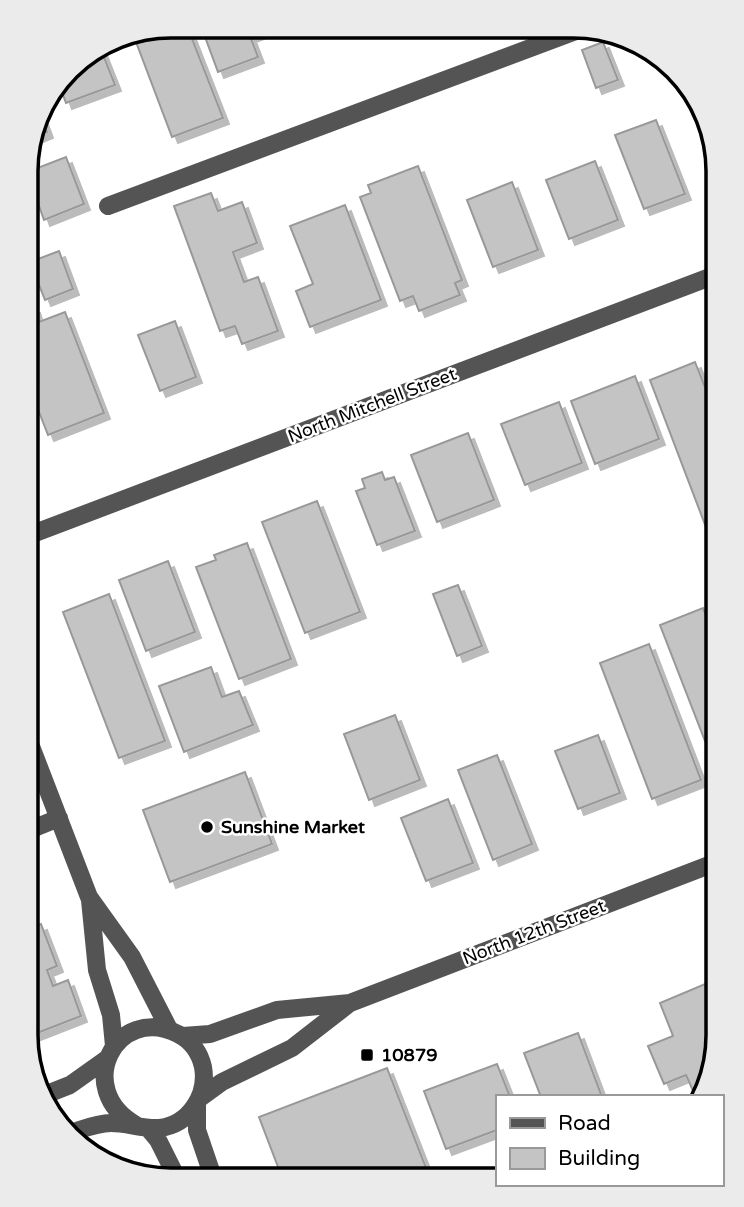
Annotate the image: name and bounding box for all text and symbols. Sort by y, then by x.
street label: North Mitchell Street [285,363,460,447]
place label: Sunshine Market [221,816,365,838]
marker: Sunshine Market [199,819,215,835]
street label: North 12th Street [460,895,609,969]
place label: 10879 [381,1044,438,1066]
marker: 10879 [359,1047,375,1063]
legend [496,1095,723,1186]
text: Road [558,1111,611,1136]
text: Building [558,1146,640,1171]

